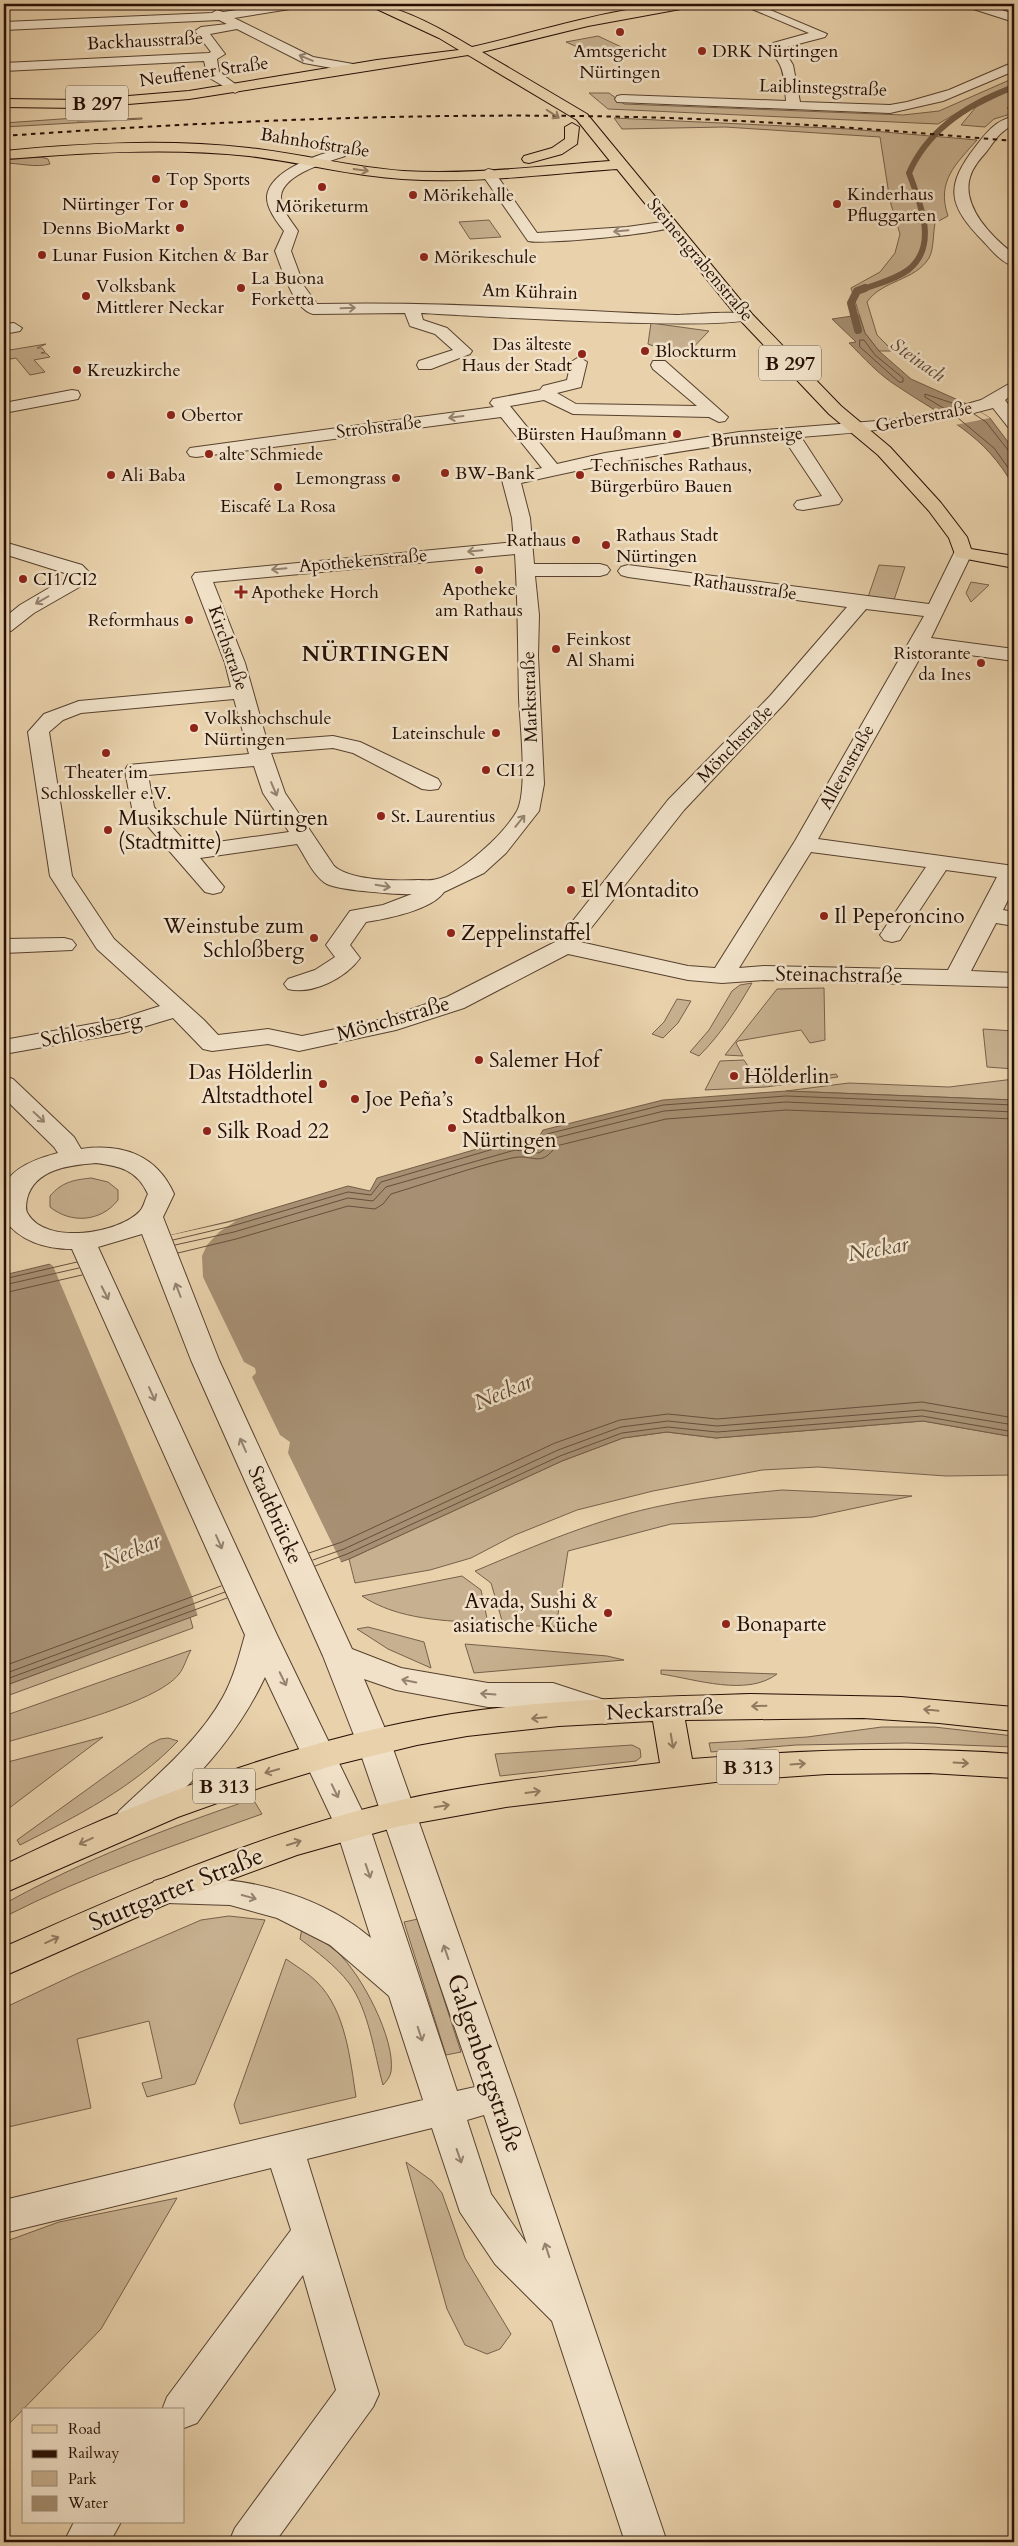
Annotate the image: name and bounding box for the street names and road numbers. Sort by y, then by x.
street label: Backhausstraße [86,25,204,57]
street label: Neuffener Straße [138,51,270,93]
street label: Laiblinstegstraße [759,73,887,103]
road number: B 297 [66,86,128,120]
street label: Bahnhofstraße [259,122,371,164]
street label: Steinengrabenstraße [641,193,759,327]
street label: Am Kührain [482,278,579,306]
road number: B 297 [759,346,821,380]
street label: Gerberstraße [873,395,975,439]
street label: Strohstraße [335,409,423,445]
street label: Brunnsteige [710,421,804,453]
street label: Apothekenstraße [298,543,428,579]
street label: Rathausstraße [692,567,798,607]
street label: Kirchstraße [202,602,254,694]
street label: Marktstraße [516,651,544,743]
street label: Mönchstraße [691,699,779,789]
street label: Alleenstraße [813,720,881,814]
street label: Steinachstraße [775,959,903,991]
street label: Mönchstraße [333,989,453,1049]
street label: Schlossberg [38,1005,144,1055]
street label: Stadtbrücke [240,1461,310,1569]
street label: Neckarstraße [606,1692,724,1728]
road number: B 313 [717,1750,779,1784]
road number: B 313 [193,1768,255,1804]
street label: Stuttgarter Straße [84,1838,268,1940]
street label: Galgenbergstraße [439,1969,531,2157]

